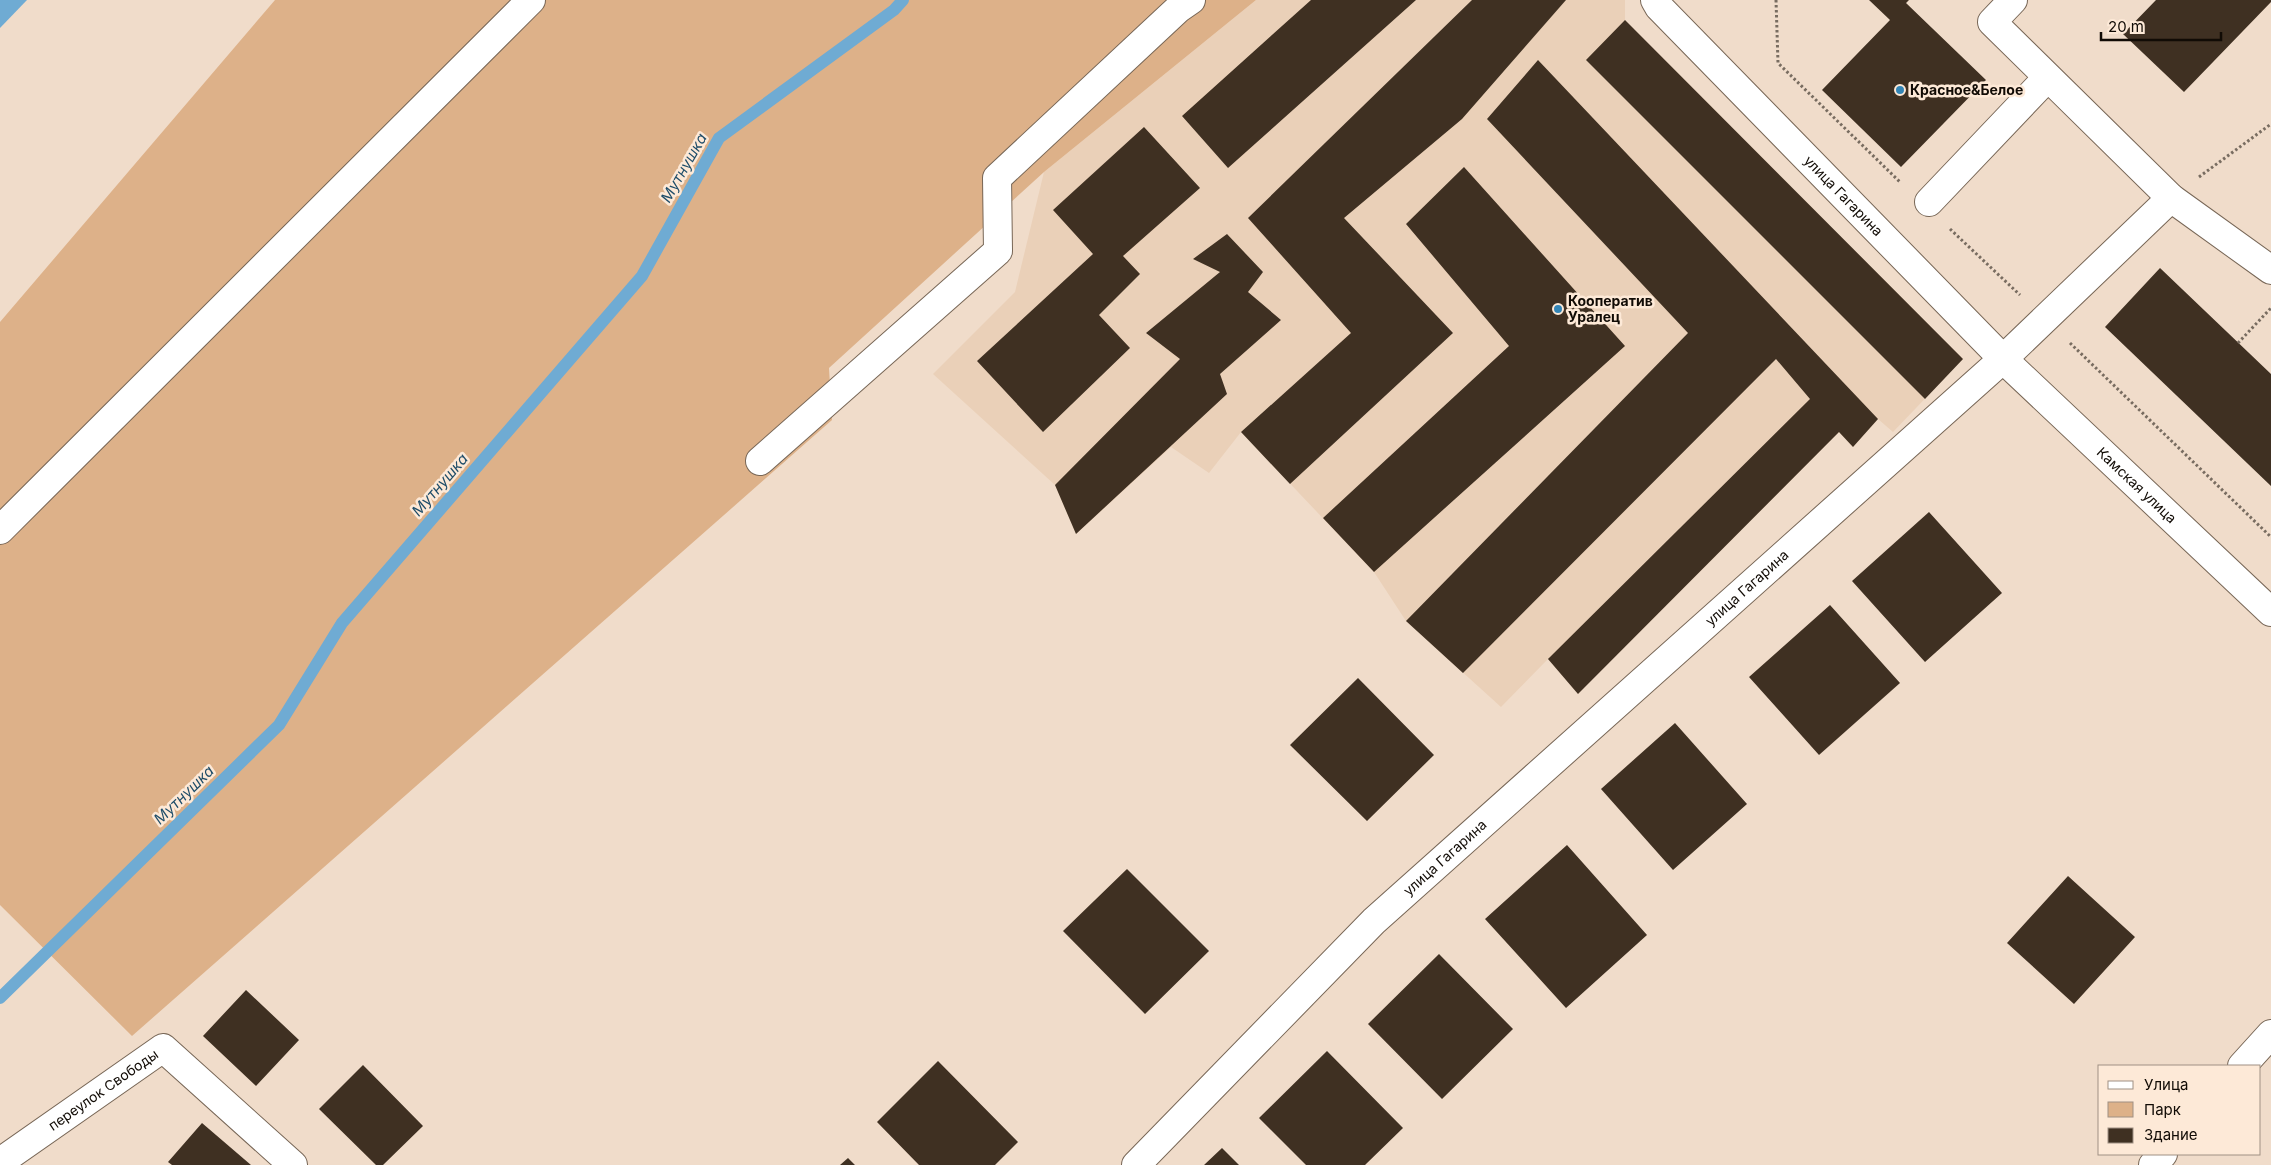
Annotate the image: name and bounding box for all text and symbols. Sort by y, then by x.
scale bar [2101,10,2221,42]
text: 20 m [2108,17,2144,36]
place label: Красное&Белое [1910,81,2023,98]
marker: Красное&Белое [1894,84,1906,96]
water label: Мутнушка [656,130,711,206]
street label: улица Гагарина [1801,152,1887,239]
place label: Кооператив Уралец [1568,292,1653,325]
marker: Кооператив Уралец [1552,303,1564,315]
street label: Камская улица [2094,443,2180,526]
water label: Мутнушка [407,450,472,520]
street label: улица Гагарина [1702,546,1792,629]
water label: Мутнушка [150,761,218,828]
street label: улица Гагарина [1400,816,1490,899]
street label: переулок Свободы [45,1045,161,1134]
legend [2098,1065,2261,1155]
text: Улица [2144,1075,2188,1094]
text: Парк [2144,1100,2181,1119]
text: Здание [2144,1125,2198,1144]

